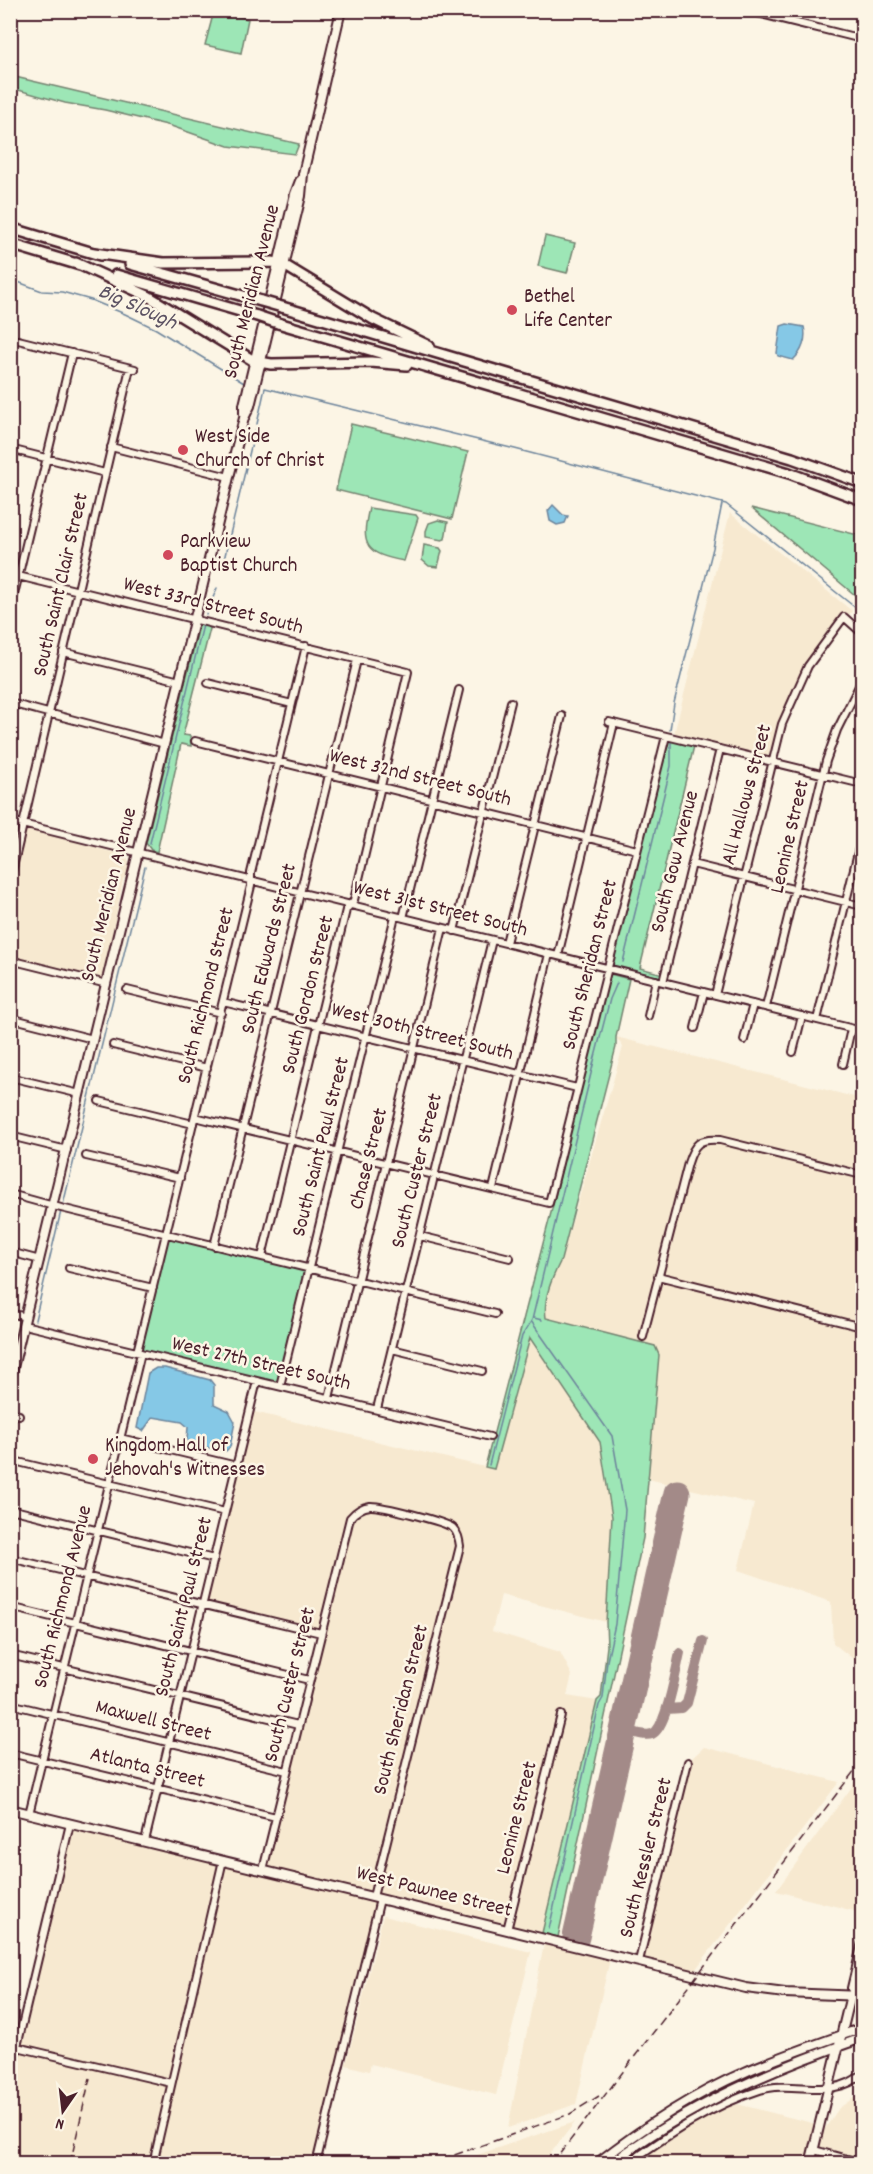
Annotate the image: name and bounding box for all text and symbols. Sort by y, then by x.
street label: South Meridian Avenue [217,202,289,382]
water label: Big Slough [93,277,182,339]
place label: Bethel Life Center [524,283,612,337]
marker: Bethel Life Center [505,303,519,317]
place label: West Side Church of Christ [195,423,325,477]
marker: West Side Church of Christ [176,443,190,457]
street label: South Saint Clair Street [26,490,98,680]
place label: Parkview Baptist Church [180,528,297,582]
marker: Parkview Baptist Church [161,548,175,562]
street label: West 33rd Street South [120,570,306,644]
street label: All Hallows Street [715,721,781,869]
street label: West 32nd Street South [326,742,514,816]
street label: Leonine Street [763,777,819,897]
street label: South Gow Avenue [644,788,708,936]
street label: South Meridian Avenue [74,805,146,985]
street label: South Edwards Street [234,860,306,1037]
street label: West 31st Street South [350,874,530,946]
street label: South Sheridan Street [555,876,627,1053]
street label: South Richmond Street [171,904,244,1088]
street label: South Gordon Street [275,912,343,1077]
street label: West 30th Street South [328,996,516,1070]
street label: South Saint Paul Street [285,1054,359,1240]
street label: South Custer Street [384,1090,452,1252]
street label: Chase Street [343,1105,397,1213]
street label: West 27th Street South [168,1330,354,1400]
place label: Kingdom Hall of Jehovah's Witnesses [105,1432,265,1486]
marker: Kingdom Hall of Jehovah's Witnesses [86,1452,100,1466]
street label: South Richmond Avenue [27,1502,101,1692]
street label: South Saint Paul Street [148,1514,222,1700]
street label: South Custer Street [257,1604,325,1766]
street label: South Sheridan Street [366,1621,438,1798]
street label: Maxwell Street [92,1693,214,1751]
street label: Atlanta Street [87,1740,208,1798]
street label: Leonine Street [489,1758,547,1878]
street label: South Kessler Street [613,1774,681,1941]
street label: West Pawnee Street [353,1859,515,1927]
north arrow [33,2081,93,2141]
text: N [53,2111,67,2135]

